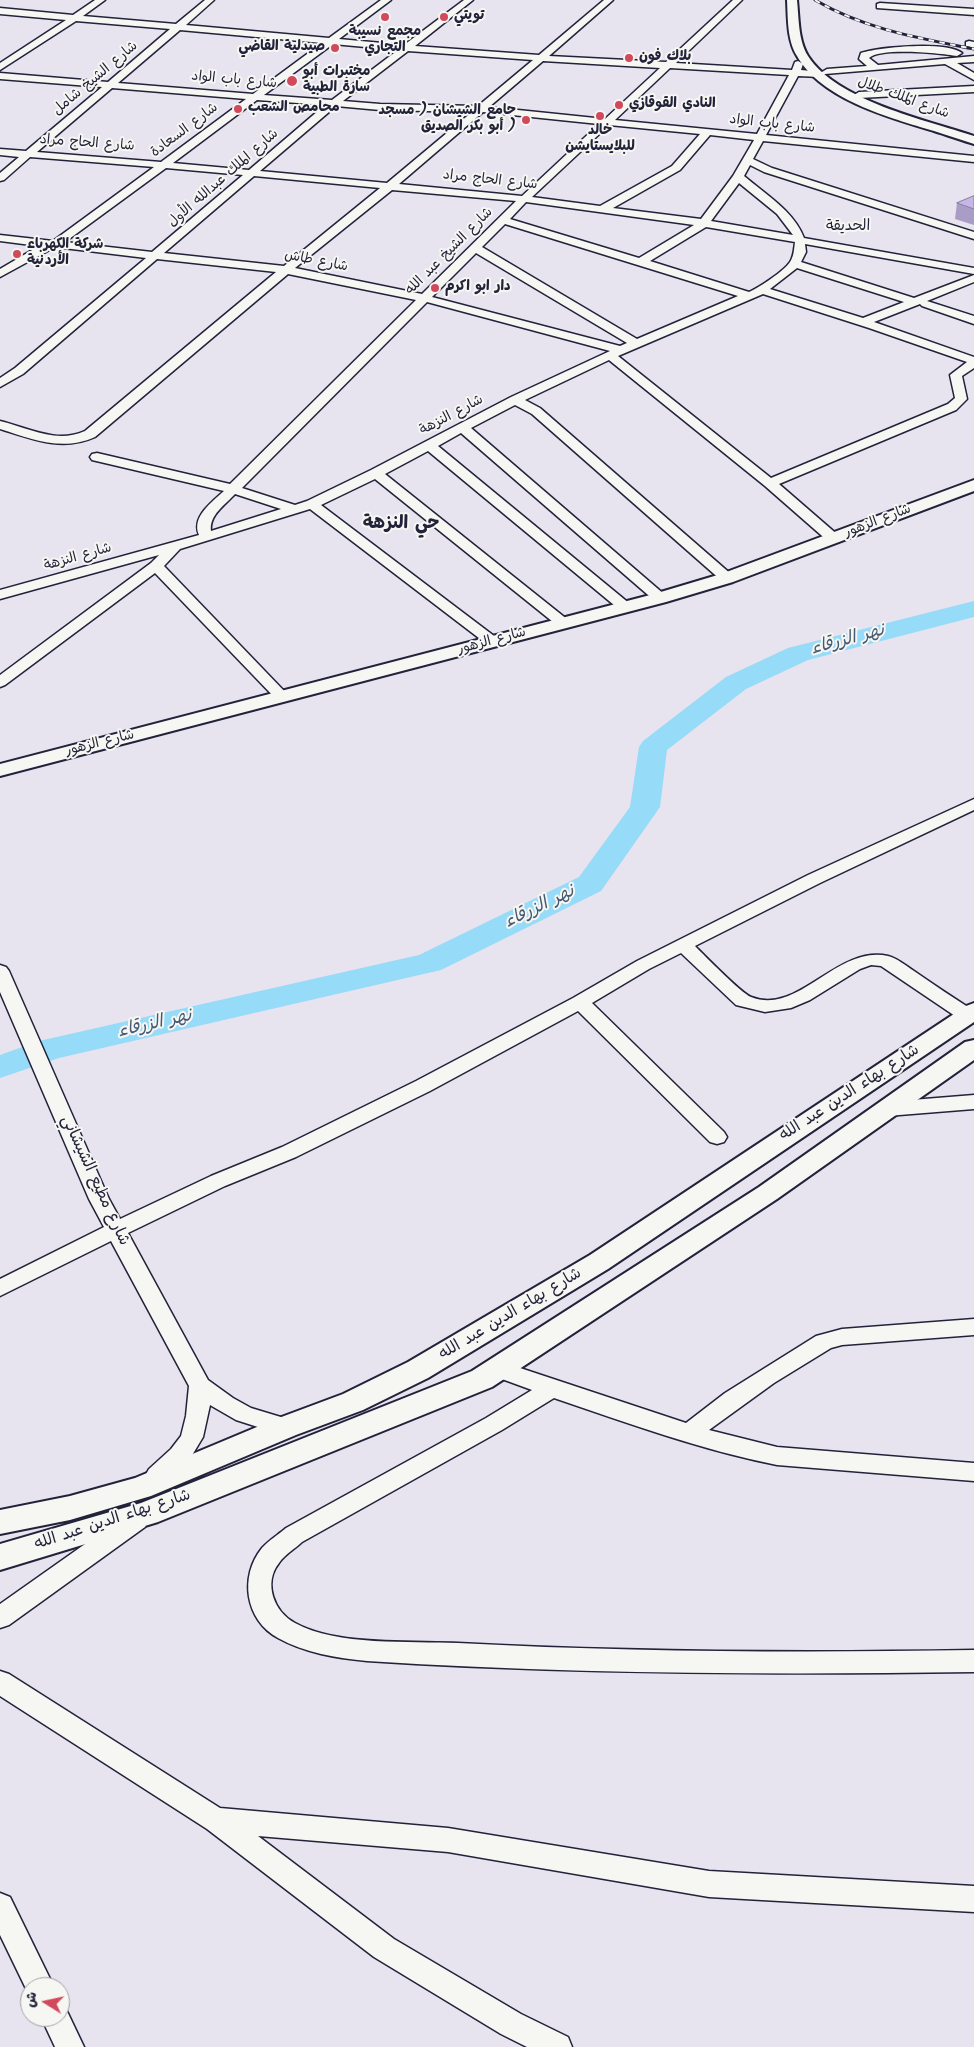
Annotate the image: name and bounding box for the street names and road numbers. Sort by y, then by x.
street label: شارع الشيخ شامل [50,38,142,120]
street label: شارع باب الواد [191,69,277,93]
street label: شارع الملك طلال [855,75,951,123]
street label: شارع السعادة [148,100,222,162]
street label: شارع باب الواد [728,112,816,138]
street label: شارع الملك عبدالله الأول [165,126,283,232]
street label: شارع الحاج مراد [39,132,135,156]
street label: شارع الحاج مراد [442,168,538,194]
street label: شارع الشيخ عبد الله [403,205,497,299]
street label: شارع طاش [283,248,349,276]
street label: شارع النزهة [417,392,487,440]
street label: شارع الزهور [842,502,914,542]
street label: شارع النزهة [42,540,114,576]
street label: شارع الزهور [456,625,528,659]
street label: شارع الزهور [64,727,136,761]
street label: شارع بهاء الدين عبد الله [776,1042,924,1146]
street label: شارع مطيع الشيشاني [55,1113,133,1249]
street label: شارع بهاء الدين عبد الله [436,1265,586,1365]
street label: شارع بهاء الدين عبد الله [33,1487,193,1555]

